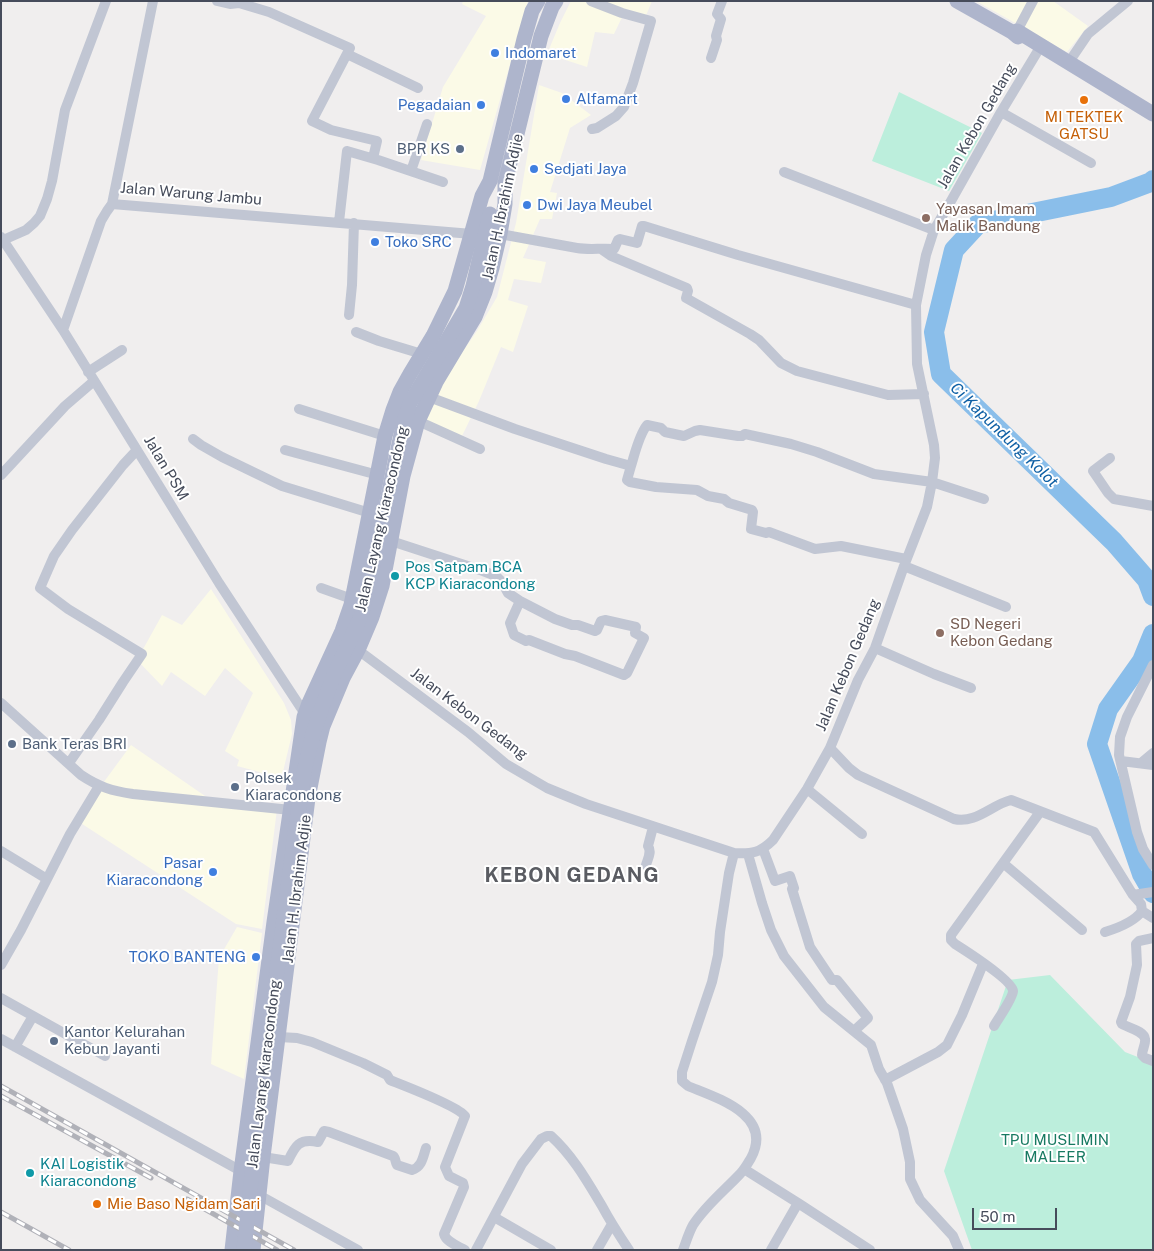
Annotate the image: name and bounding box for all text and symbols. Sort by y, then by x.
place label: Indomaret [505,44,576,62]
marker: Indomaret [489,47,501,59]
street label: Jalan Kebon Gedang [934,60,1020,192]
place label: Alfamart [576,90,638,108]
marker: Alfamart [560,93,572,105]
marker: MI TEKTEK GATSU [1078,94,1090,106]
place label: Pegadaian [398,96,471,114]
marker: Pegadaian [475,99,487,111]
place label: MI TEKTEK GATSU [1045,108,1123,143]
street label: Jalan H. Ibrahim Adjie [479,132,527,282]
place label: BPR KS [397,140,450,158]
marker: BPR KS [454,143,466,155]
place label: Sedjati Jaya [544,160,627,178]
marker: Sedjati Jaya [528,163,540,175]
street label: Jalan Warung Jambu [119,179,263,209]
place label: Dwi Jaya Meubel [537,196,653,214]
marker: Dwi Jaya Meubel [521,199,533,211]
place label: Yayasan Imam Malik Bandung [936,200,1041,235]
marker: Yayasan Imam Malik Bandung [920,212,932,224]
place label: Toko SRC [385,233,452,251]
marker: Toko SRC [369,236,381,248]
water label: Ci Kapundung Kolot [946,379,1062,491]
street label: Jalan Layang Kiaracondong [352,424,412,614]
street label: Jalan PSM [140,432,192,504]
place label: Pos Satpam BCA KCP Kiaracondong [405,558,536,593]
marker: Pos Satpam BCA KCP Kiaracondong [389,570,401,582]
street label: Jalan Kebon Gedang [812,596,884,734]
place label: SD Negeri Kebon Gedang [950,615,1053,650]
marker: SD Negeri Kebon Gedang [934,627,946,639]
street label: Jalan Kebon Gedang [407,664,531,764]
place label: Bank Teras BRI [22,735,127,753]
marker: Bank Teras BRI [6,738,18,750]
place label: Polsek Kiaracondong [245,769,342,804]
marker: Polsek Kiaracondong [229,781,241,793]
street label: Jalan H. Ibrahim Adjie [279,814,315,964]
place label: Pasar Kiaracondong [106,854,203,889]
district label: KEBON GEDANG [483,864,661,888]
marker: Pasar Kiaracondong [207,866,219,878]
place label: TOKO BANTENG [129,948,246,966]
marker: TOKO BANTENG [250,951,262,963]
street label: Jalan Layang Kiaracondong [243,979,285,1169]
place label: Kantor Kelurahan Kebun Jayanti [64,1023,185,1058]
marker: Kantor Kelurahan Kebun Jayanti [48,1035,60,1047]
park label: TPU MUSLIMIN MALEER [1001,1131,1109,1166]
place label: KAI Logistik Kiaracondong [40,1155,137,1190]
marker: KAI Logistik Kiaracondong [24,1167,36,1179]
place label: Mie Baso Ngidam Sari [107,1195,260,1213]
marker: Mie Baso Ngidam Sari [91,1198,103,1210]
scale bar [974,1198,1059,1230]
text: 50 m [980,1208,1015,1225]

